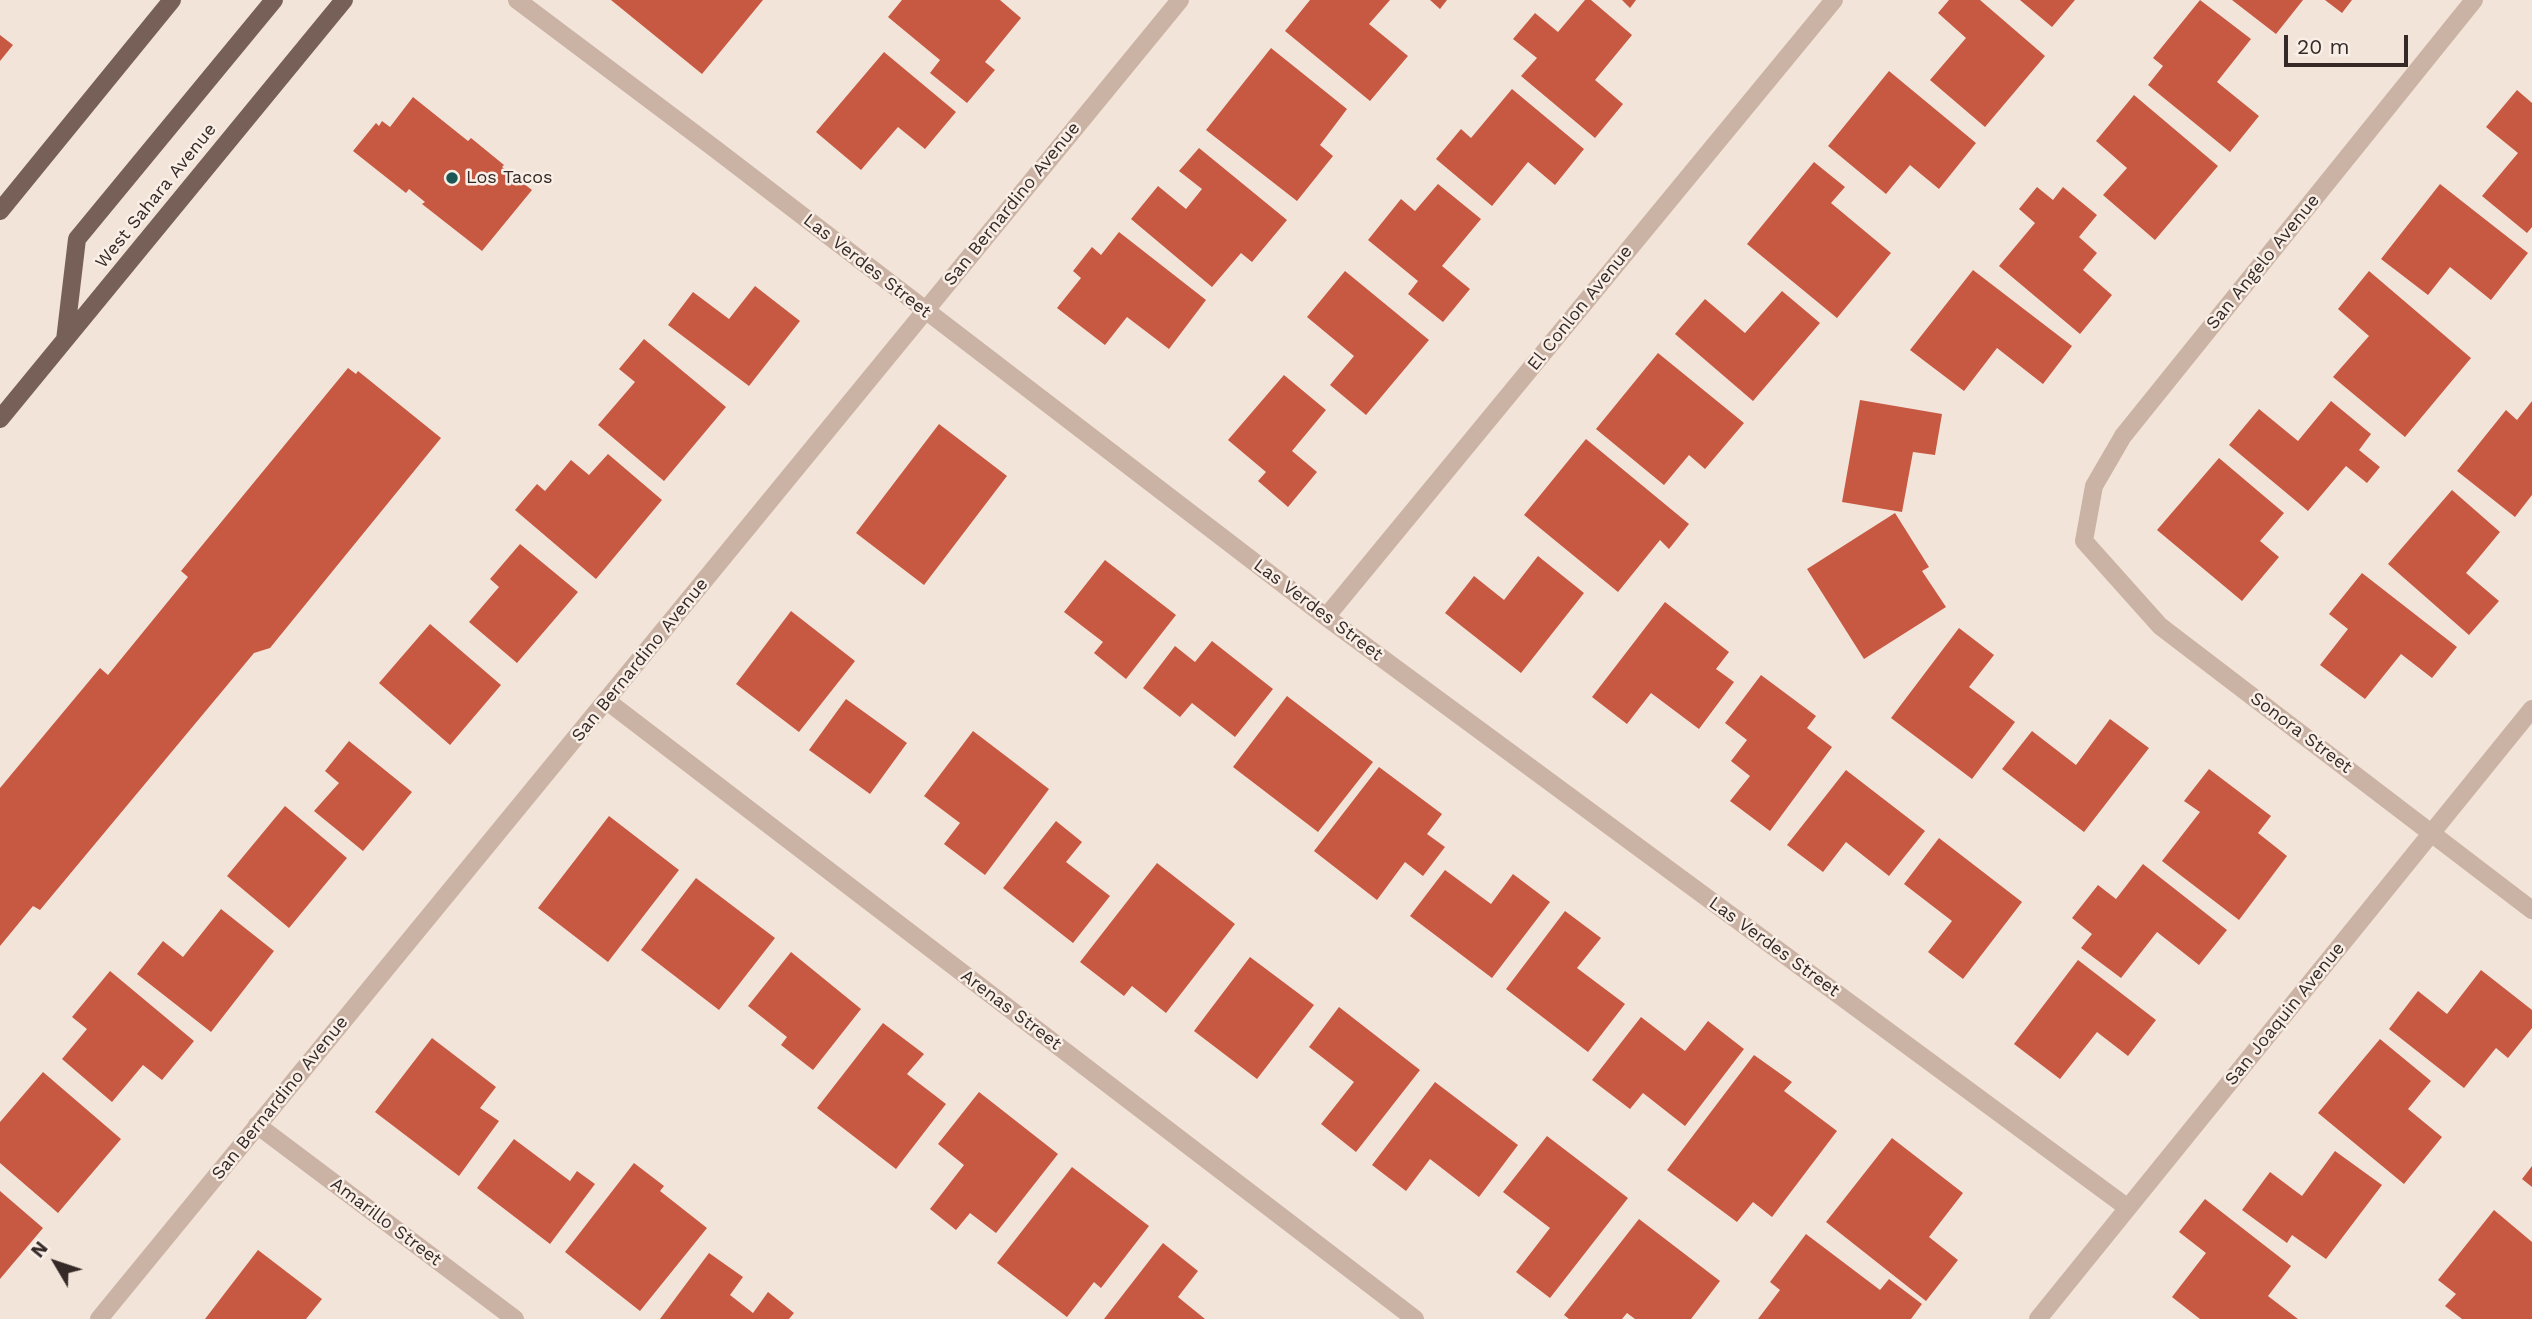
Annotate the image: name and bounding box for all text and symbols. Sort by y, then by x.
scale bar [2287,21,2411,65]
text: 20 m [2297,34,2349,59]
street label: San Bernardino Avenue [939,118,1085,290]
street label: West Sahara Avenue [91,119,221,273]
place label: Los Tacos [466,167,553,189]
marker: Los Tacos [444,170,460,186]
street label: San Angelo Avenue [2202,190,2324,334]
street label: Las Verdes Street [799,209,935,323]
street label: El Conlon Avenue [1523,241,1637,375]
street label: Las Verdes Street [1249,554,1387,666]
street label: San Bernardino Avenue [567,574,713,746]
street label: Sonora Street [2246,688,2356,778]
street label: Las Verdes Street [1704,892,1844,1002]
street label: San Joaquin Avenue [2221,938,2349,1090]
street label: Arenas Street [956,965,1066,1055]
street label: San Bernardino Avenue [207,1012,353,1184]
street label: Amarillo Street [326,1173,446,1271]
north arrow [21,1228,91,1298]
text: N [26,1237,53,1262]

